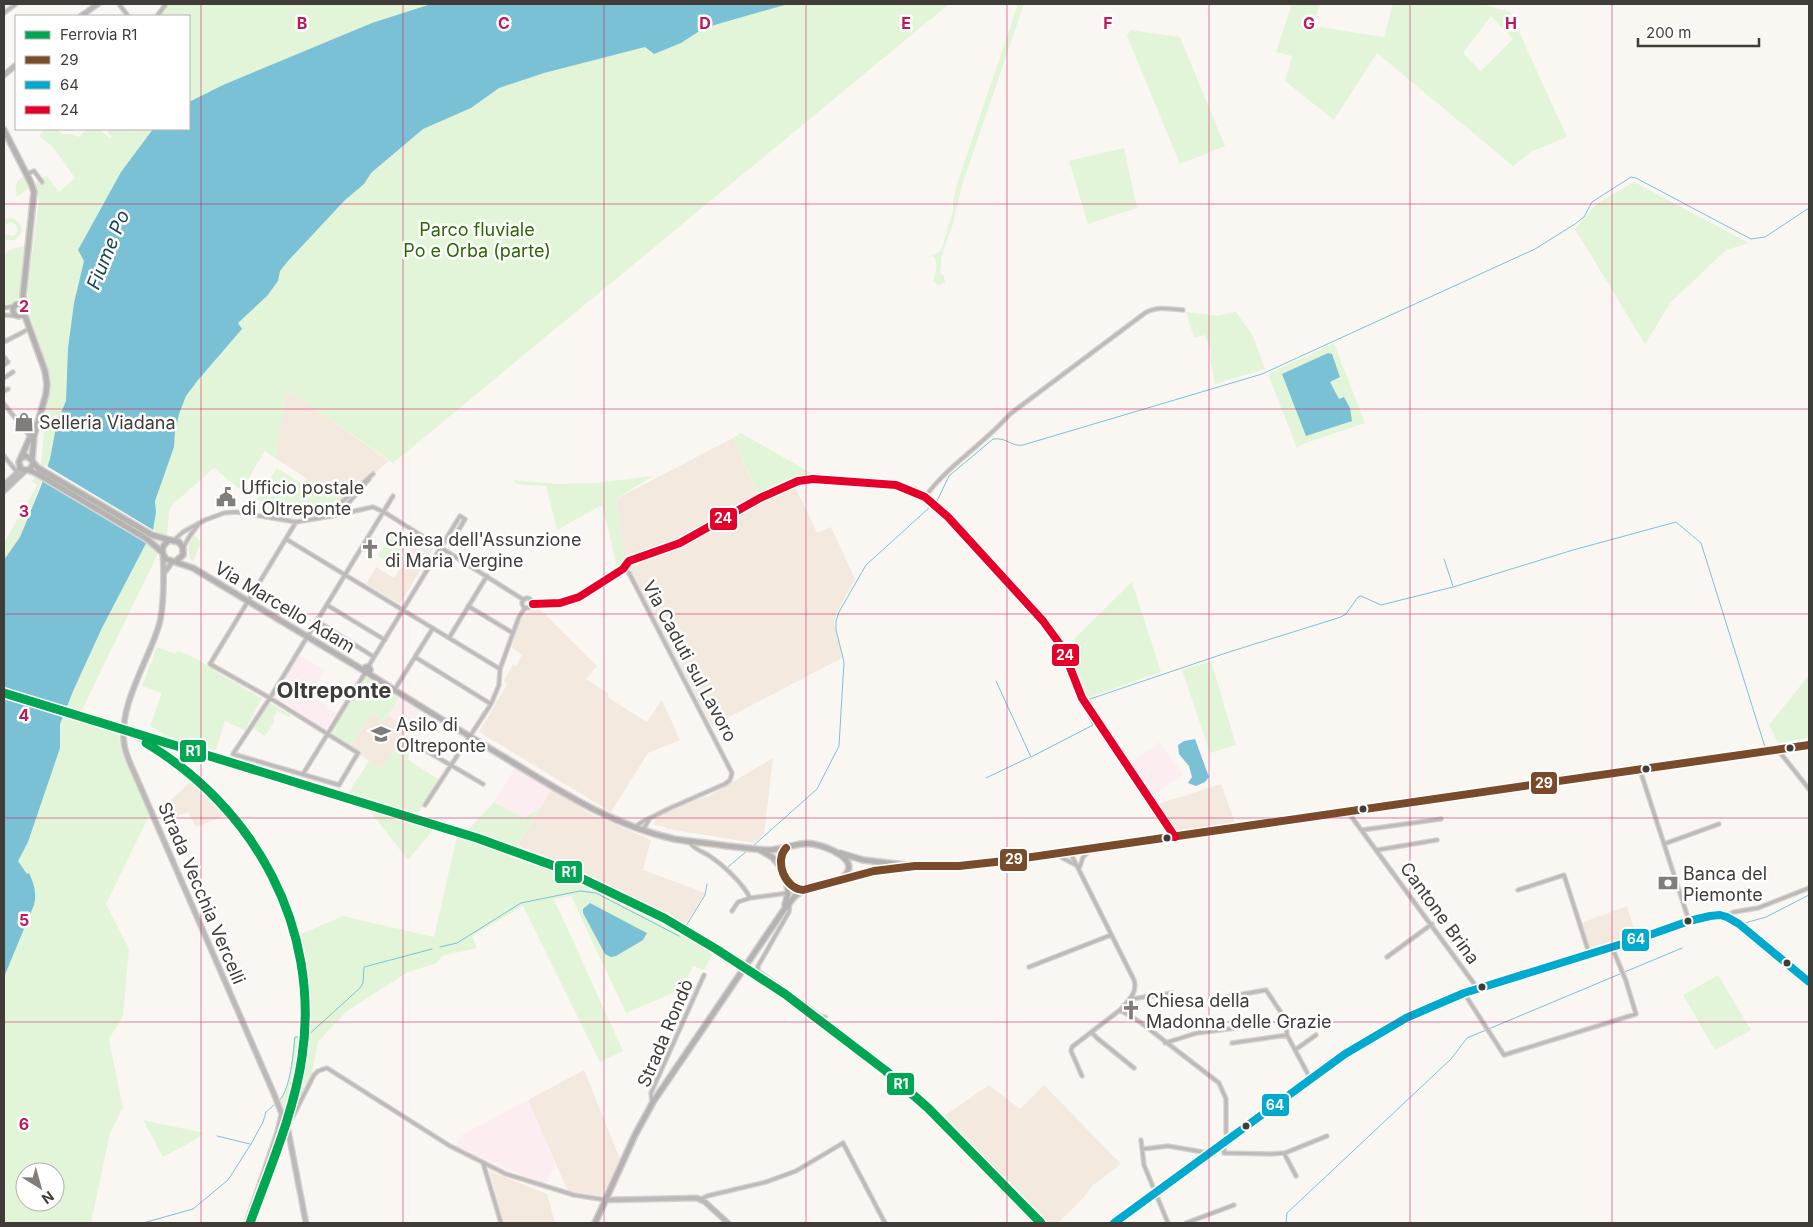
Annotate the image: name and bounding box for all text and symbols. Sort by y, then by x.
text: B [297,13,307,33]
text: C [498,13,510,33]
text: D [699,13,711,33]
text: E [901,13,911,33]
text: F [1103,13,1113,33]
text: G [1303,13,1315,33]
text: H [1505,13,1517,33]
legend [15,15,190,130]
scale bar [1638,15,1759,47]
text: 200 m [1646,23,1691,42]
text: Ferrovia R1 [60,25,137,44]
text: 29 [60,50,78,69]
text: 64 [60,75,79,94]
text: 24 [60,100,79,119]
water label: Fiume Po [82,207,134,293]
park label: Parco fluviale Po e Orba (parte) [403,219,551,261]
text: 2 [19,296,29,316]
shop icon: Selleria Viadana [13,411,35,433]
place label: Selleria Viadana [39,412,176,433]
place label: Ufficio postale di Oltreponte [241,477,364,519]
public building icon: Ufficio postale di Oltreponte [215,486,237,508]
text: 3 [19,501,29,521]
line badge: 24 [709,507,738,531]
text: 24 [714,509,732,526]
place label: Chiesa dell'Assunzione di Maria Vergine [385,529,581,571]
church icon: Chiesa dell'Assunzione di Maria Vergine [359,538,381,560]
street label: Via Marcello Adam [211,557,359,657]
street label: Via Caduti sul Lavoro [639,577,741,745]
line badge: 24 [1051,643,1080,667]
text: 24 [1056,646,1074,663]
district label: Oltreponte [277,677,391,703]
text: 4 [19,705,30,725]
place label: Asilo di Oltreponte [396,714,486,756]
school or university icon: Asilo di Oltreponte [370,723,392,745]
line badge: R1 [179,739,207,763]
text: R1 [185,742,201,759]
unlabelled marker [1785,743,1795,753]
unlabelled marker [1641,764,1651,774]
line badge: 29 [1530,771,1558,795]
text: 29 [1535,774,1553,791]
street label: Strada Vecchia Vercelli [154,799,250,987]
unlabelled marker [1358,804,1368,814]
unlabelled marker [1162,833,1172,843]
line badge: 29 [999,848,1028,872]
text: 29 [1005,850,1023,867]
street label: Cantone Brina [1396,858,1484,968]
line badge: R1 [554,860,583,884]
text: R1 [561,863,577,880]
place label: Banca del Piemonte [1683,863,1767,905]
bank icon: Banca del Piemonte [1657,872,1679,894]
text: 5 [19,910,29,930]
unlabelled marker [1683,916,1693,926]
line badge: 64 [1621,928,1650,952]
text: 64 [1627,930,1645,947]
unlabelled marker [1782,958,1792,968]
street label: Strada Rondò [633,976,697,1090]
unlabelled marker [1477,982,1487,992]
place label: Chiesa della Madonna delle Grazie [1146,990,1332,1032]
church icon: Chiesa della Madonna delle Grazie [1120,999,1142,1021]
line badge: R1 [886,1072,915,1096]
text: R1 [893,1075,909,1092]
line badge: 64 [1261,1093,1290,1117]
text: 64 [1266,1096,1284,1113]
text: 6 [19,1114,29,1134]
unlabelled marker [1241,1121,1251,1131]
north arrow [15,1162,65,1212]
text: N [39,1188,58,1208]

